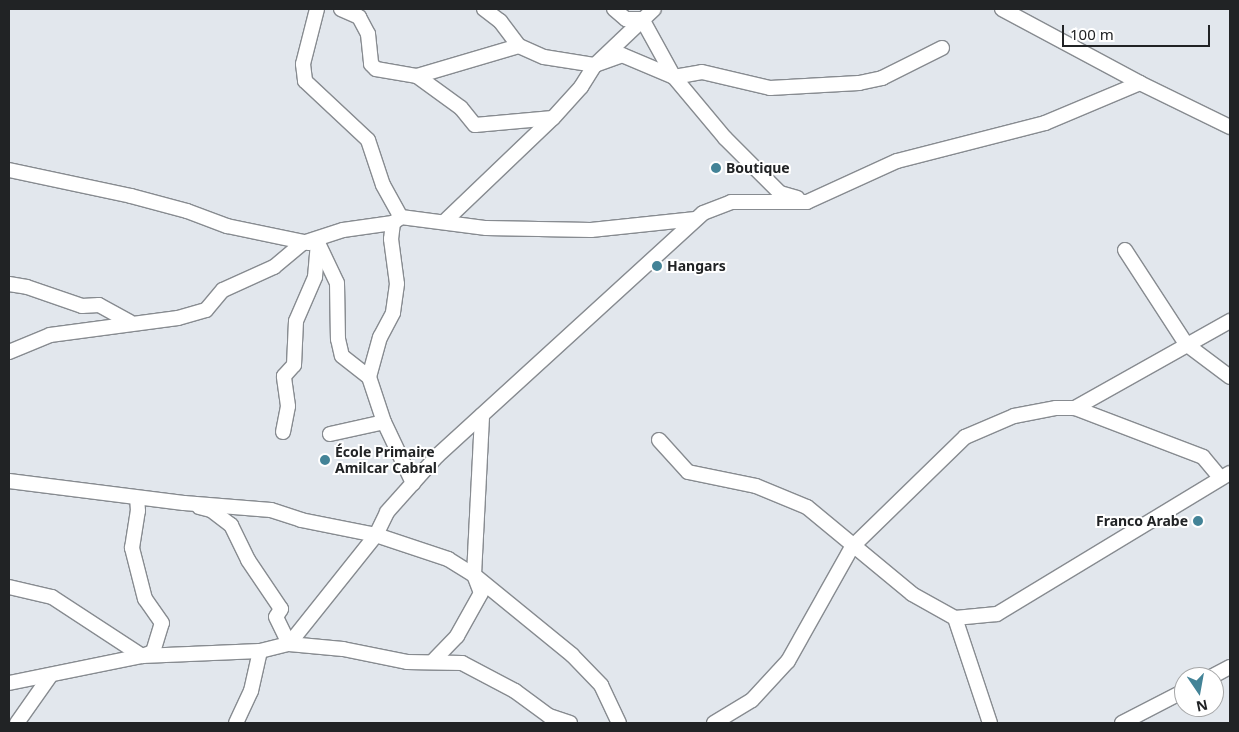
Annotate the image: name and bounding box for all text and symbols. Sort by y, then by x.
scale bar [1064,15,1212,47]
text: 100 m [1070,24,1114,44]
place label: Boutique [726,160,790,176]
marker: Boutique [710,162,722,174]
place label: Hangars [667,258,726,274]
marker: Hangars [651,260,663,272]
place label: École Primaire Amilcar Cabral [335,444,437,477]
marker: École Primaire Amilcar Cabral [319,454,331,466]
place label: Franco Arabe [1096,513,1188,529]
marker: Franco Arabe [1192,515,1204,527]
north arrow [1174,667,1224,717]
text: N [1194,696,1210,717]

